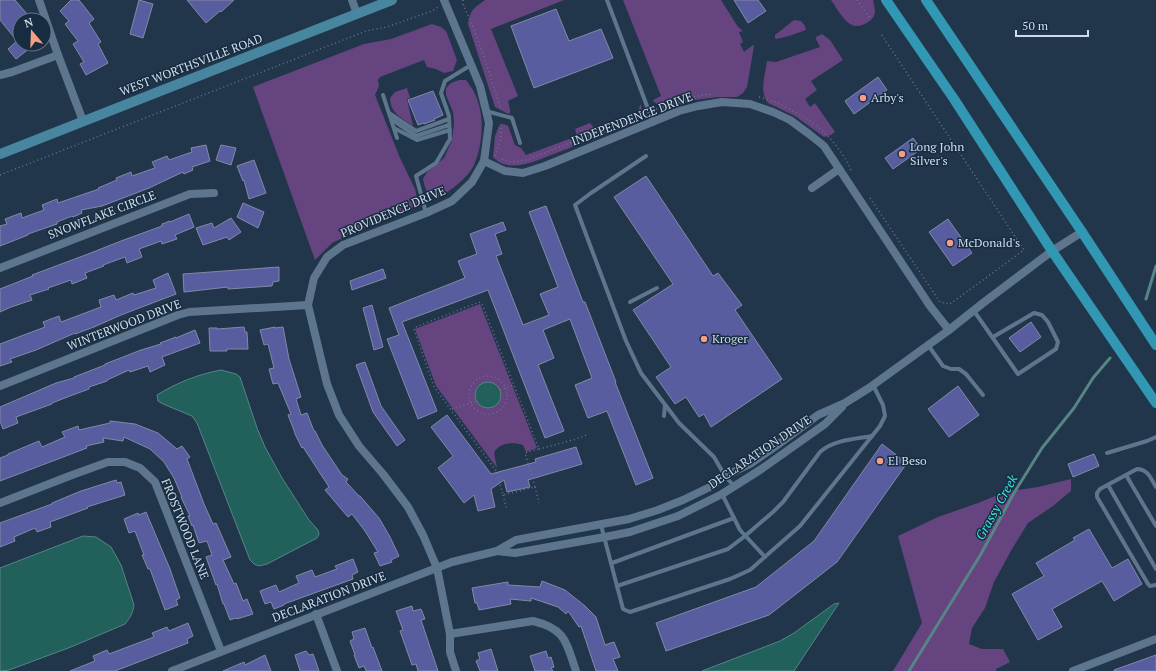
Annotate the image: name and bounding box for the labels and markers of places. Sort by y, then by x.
place label: Arby's [871,90,904,105]
marker: Arby's [858,93,868,103]
place label: Long John Silver's [910,139,964,168]
marker: Long John Silver's [897,149,907,159]
place label: McDonald's [958,235,1020,250]
marker: McDonald's [945,238,955,248]
place label: Kroger [712,331,748,346]
marker: Kroger [699,334,709,344]
place label: El Beso [888,453,927,468]
marker: El Beso [875,456,885,466]

